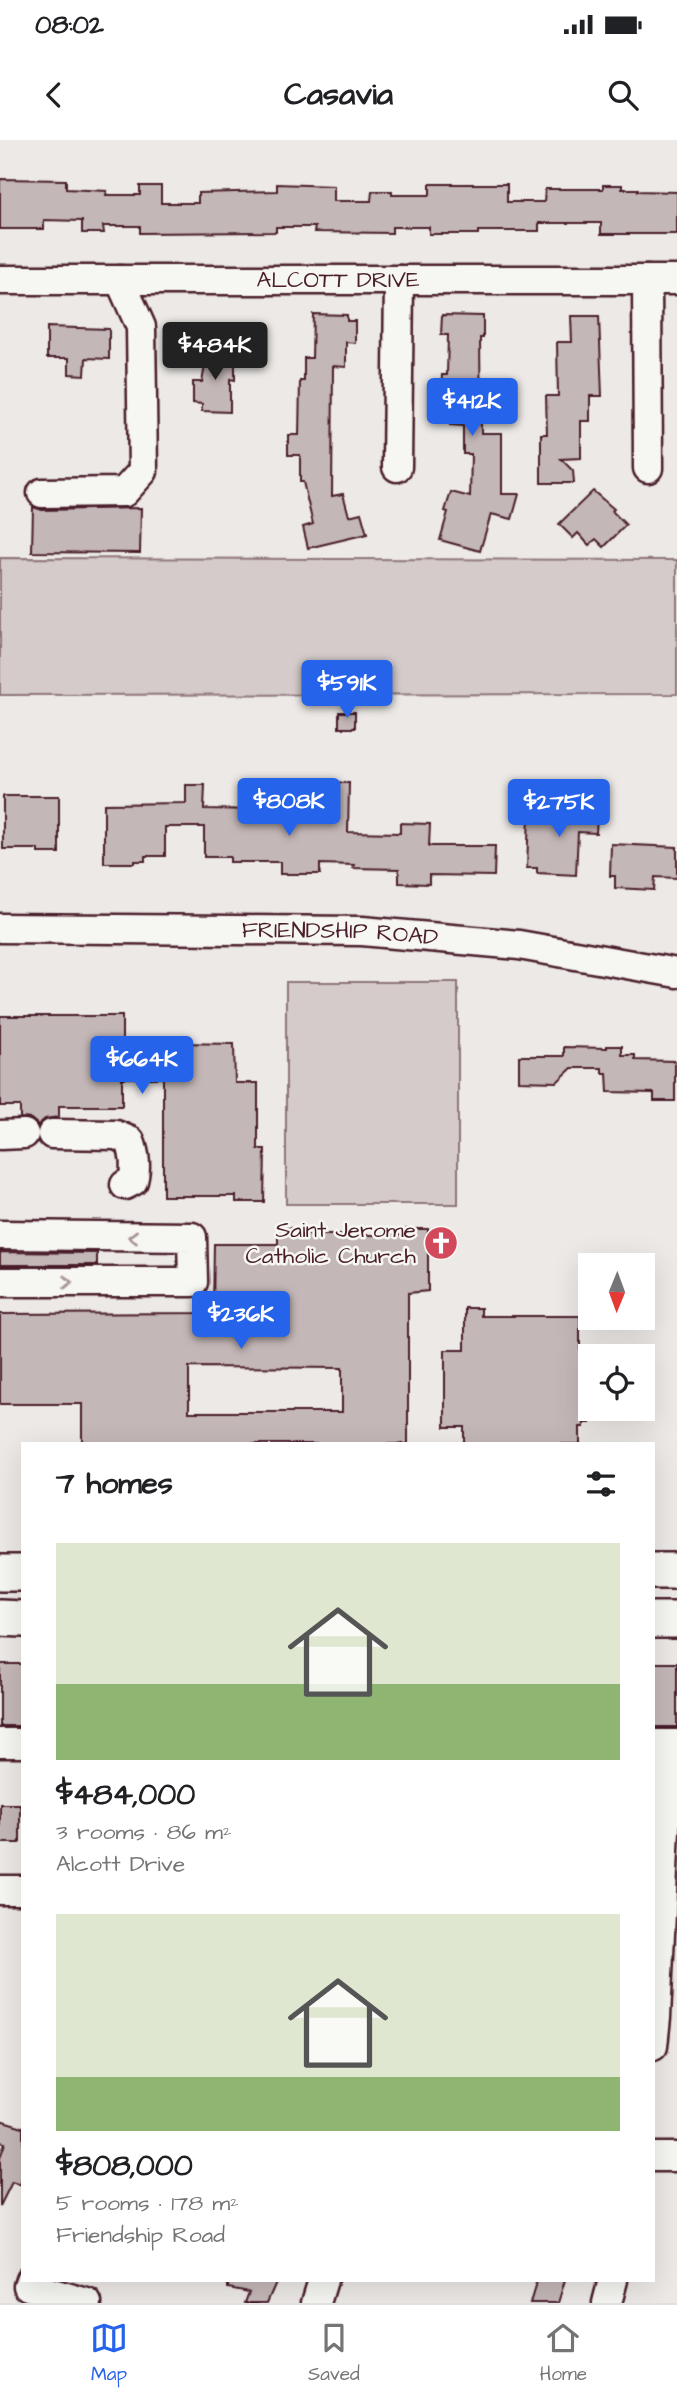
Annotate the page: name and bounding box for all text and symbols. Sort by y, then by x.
text: 08:02 [35,7,104,43]
text: Casavia [284,72,393,117]
icon: back [35,76,73,114]
icon: search [604,76,642,114]
street label: ALCOTT DRIVE [256,264,420,296]
pin: $484K [166,322,264,382]
text: $484K [179,329,251,361]
pin: $412K [423,378,521,438]
text: $412K [443,385,501,417]
pin: $591K [298,660,396,720]
text: $591K [317,667,377,699]
pin: $808K [240,778,338,838]
pin: $275K [510,780,608,839]
text: $808K [253,785,325,817]
text: $275K [524,786,594,818]
street label: FRIENDSHIP ROAD [242,914,439,954]
pin: $664K [93,1037,191,1096]
text: $664K [106,1043,178,1075]
place label: Saint Jerome Catholic Church [246,1214,417,1272]
church icon: Saint Jerome Catholic Church [422,1224,460,1262]
one-way arrow [127,1229,138,1244]
north arrow [578,1253,654,1330]
map controls [578,1253,655,1421]
one-way arrow [63,1274,74,1290]
pin: $236K [192,1292,290,1351]
text: $236K [208,1298,274,1330]
button: locate [578,1344,655,1421]
text: 7 homes [56,1463,173,1505]
icon: filters [582,1465,620,1503]
icon: home [275,1589,401,1715]
text: $484,000 [56,1774,195,1816]
text: 3 rooms · 86 m² [56,1816,232,1848]
text: Alcott Drive [56,1848,185,1880]
icon: home [275,1960,401,2086]
text: $808,000 [56,2145,193,2187]
text: 5 rooms · 178 m² [56,2187,239,2219]
text: Friendship Road [56,2219,225,2251]
tab: Map [90,2319,128,2388]
tab: Saved [308,2319,360,2388]
tab: Home [540,2319,587,2388]

